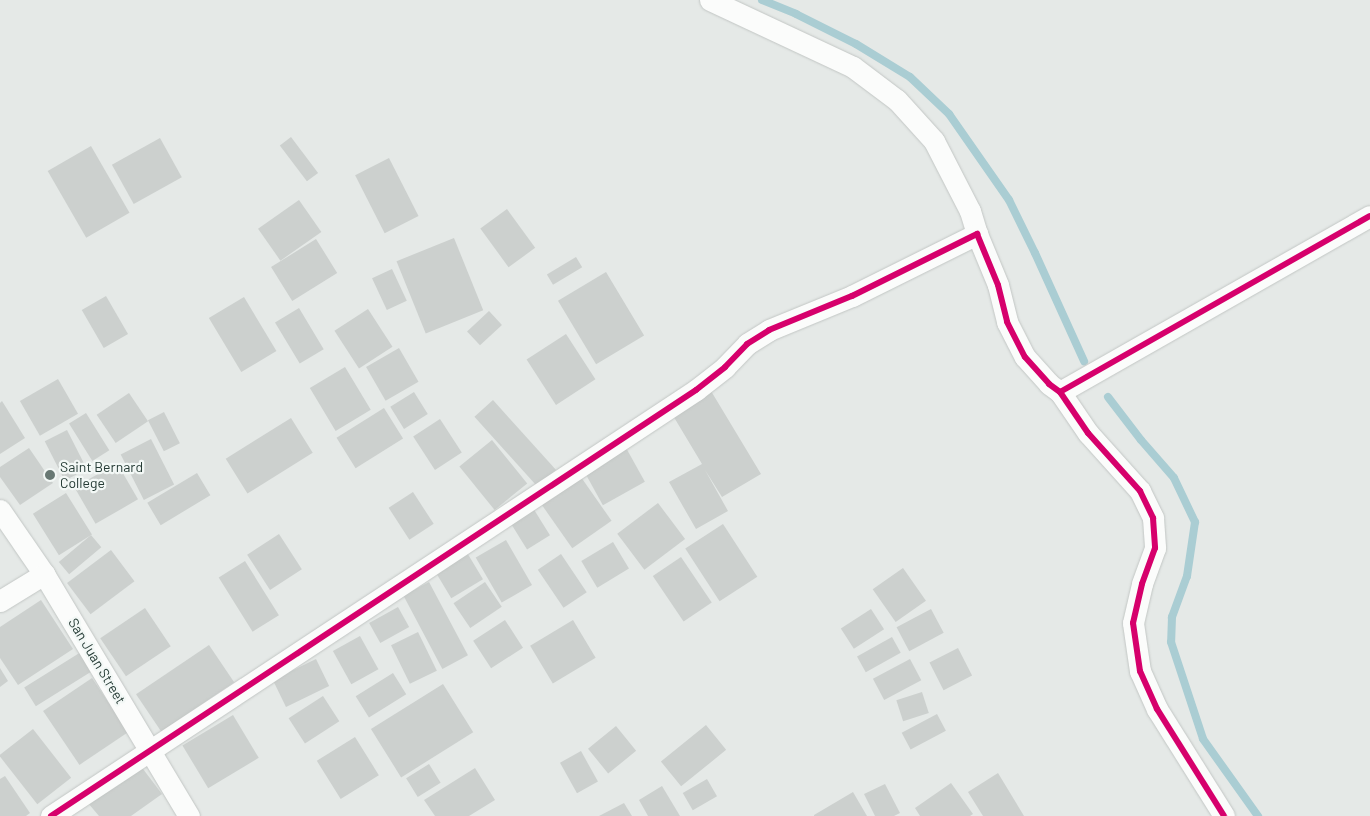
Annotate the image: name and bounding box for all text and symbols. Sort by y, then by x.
place label: Saint Bernard College [60,459,143,492]
marker: Saint Bernard College [44,469,56,481]
street label: San Juan Street [65,615,129,707]

